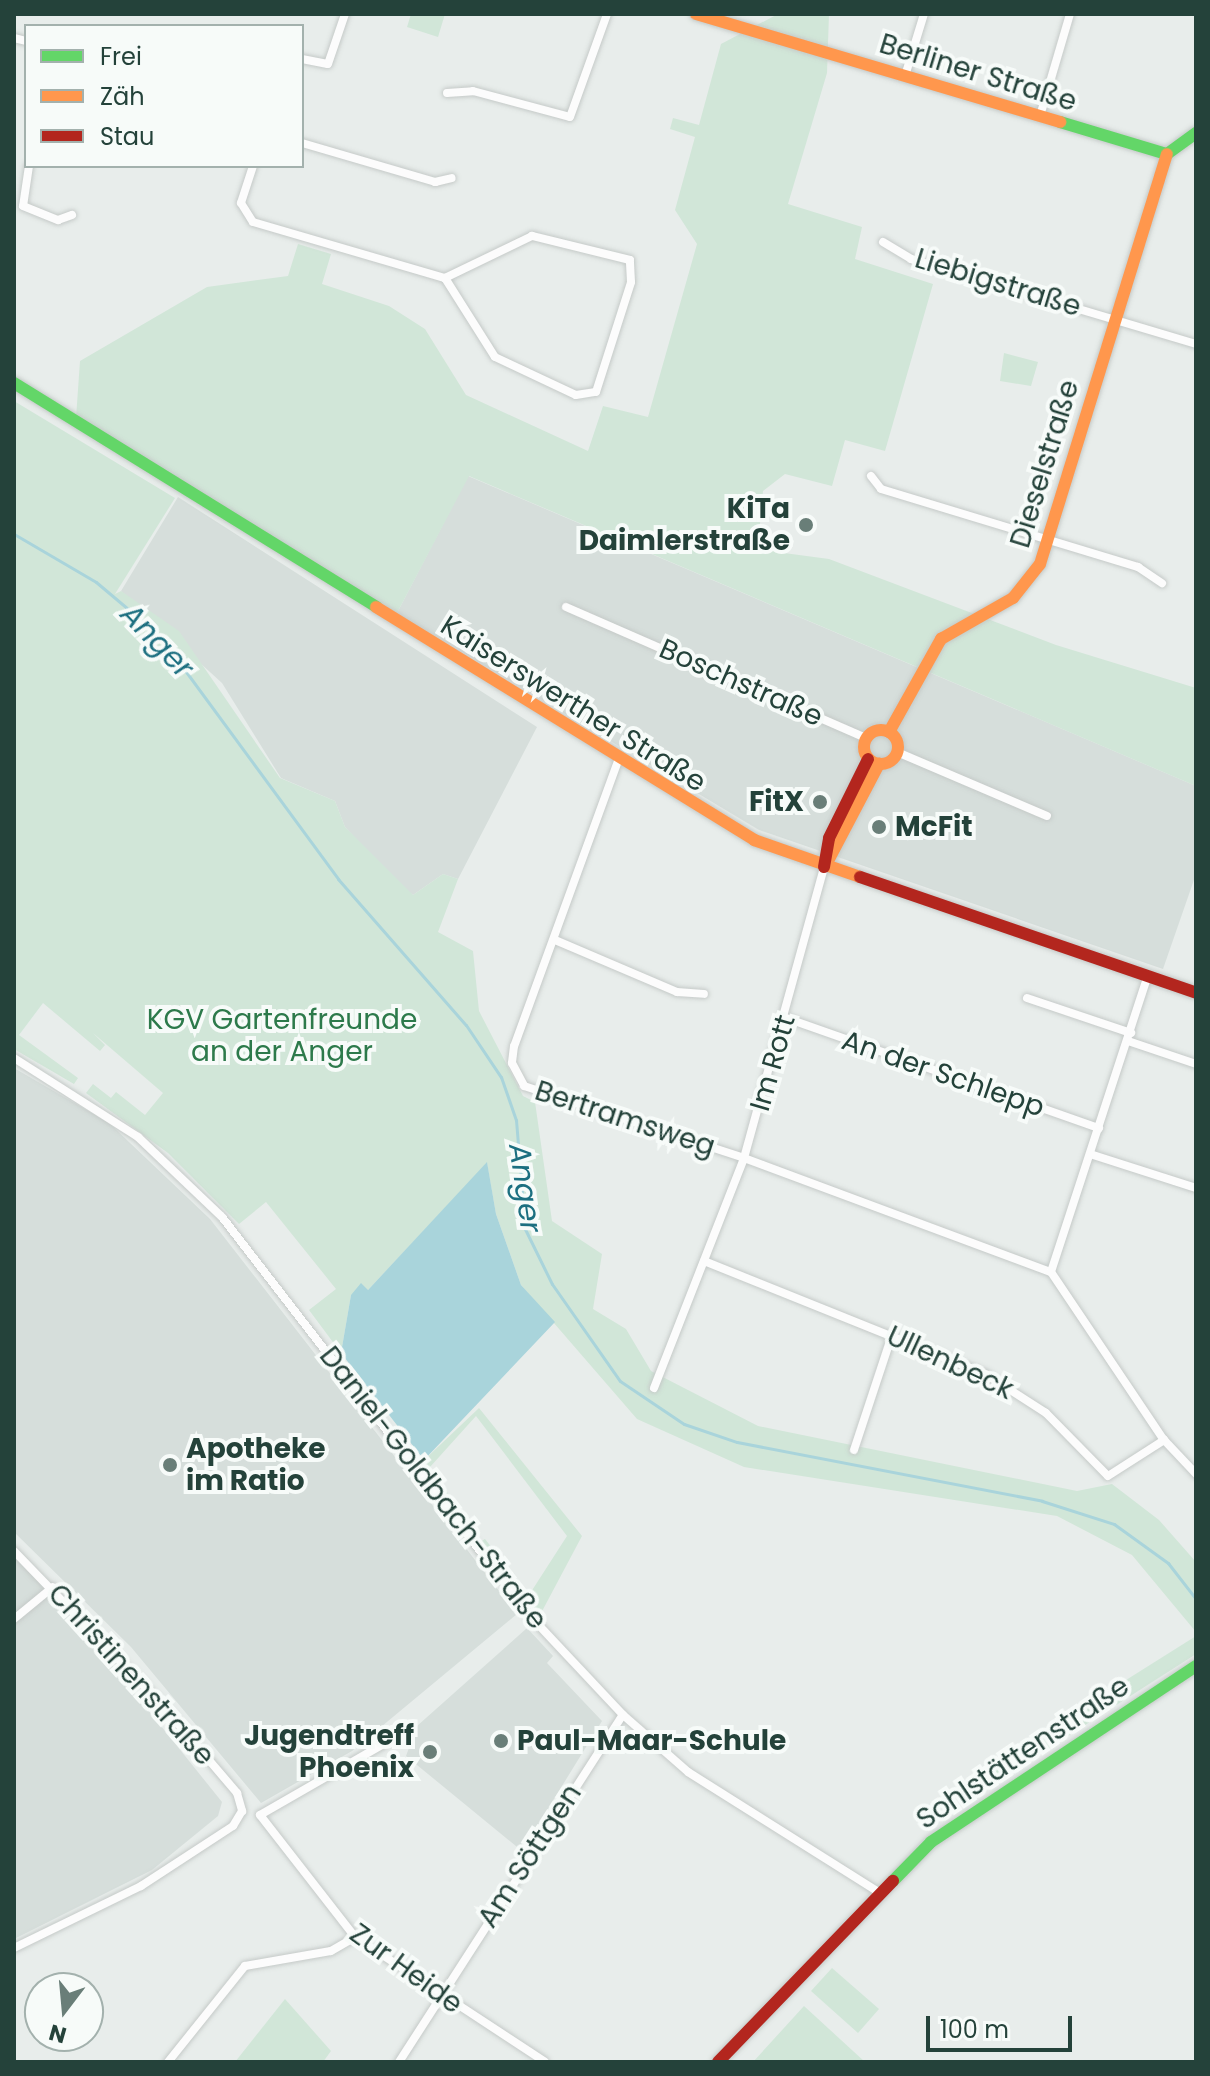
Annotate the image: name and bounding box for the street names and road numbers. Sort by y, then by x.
street label: Berliner Straße [875,27,1081,119]
street label: Liebigstraße [911,242,1085,324]
street label: Dieselstraße [1004,376,1086,552]
street label: Kaiserswerther Straße [434,609,712,799]
street label: Boschstraße [654,632,828,734]
street label: Im Rott [743,1011,803,1115]
street label: An der Schlepp [837,1024,1049,1124]
street label: Bertramsweg [531,1074,719,1164]
street label: Ullenbeck [881,1319,1019,1407]
street label: Daniel-Goldbach-Straße [312,1340,554,1636]
street label: Christinenstraße [41,1577,221,1773]
street label: Sohlstättenstraße [910,1669,1136,1837]
street label: Am Söttgen [471,1778,589,1934]
street label: Zur Heide [343,1917,469,2021]

